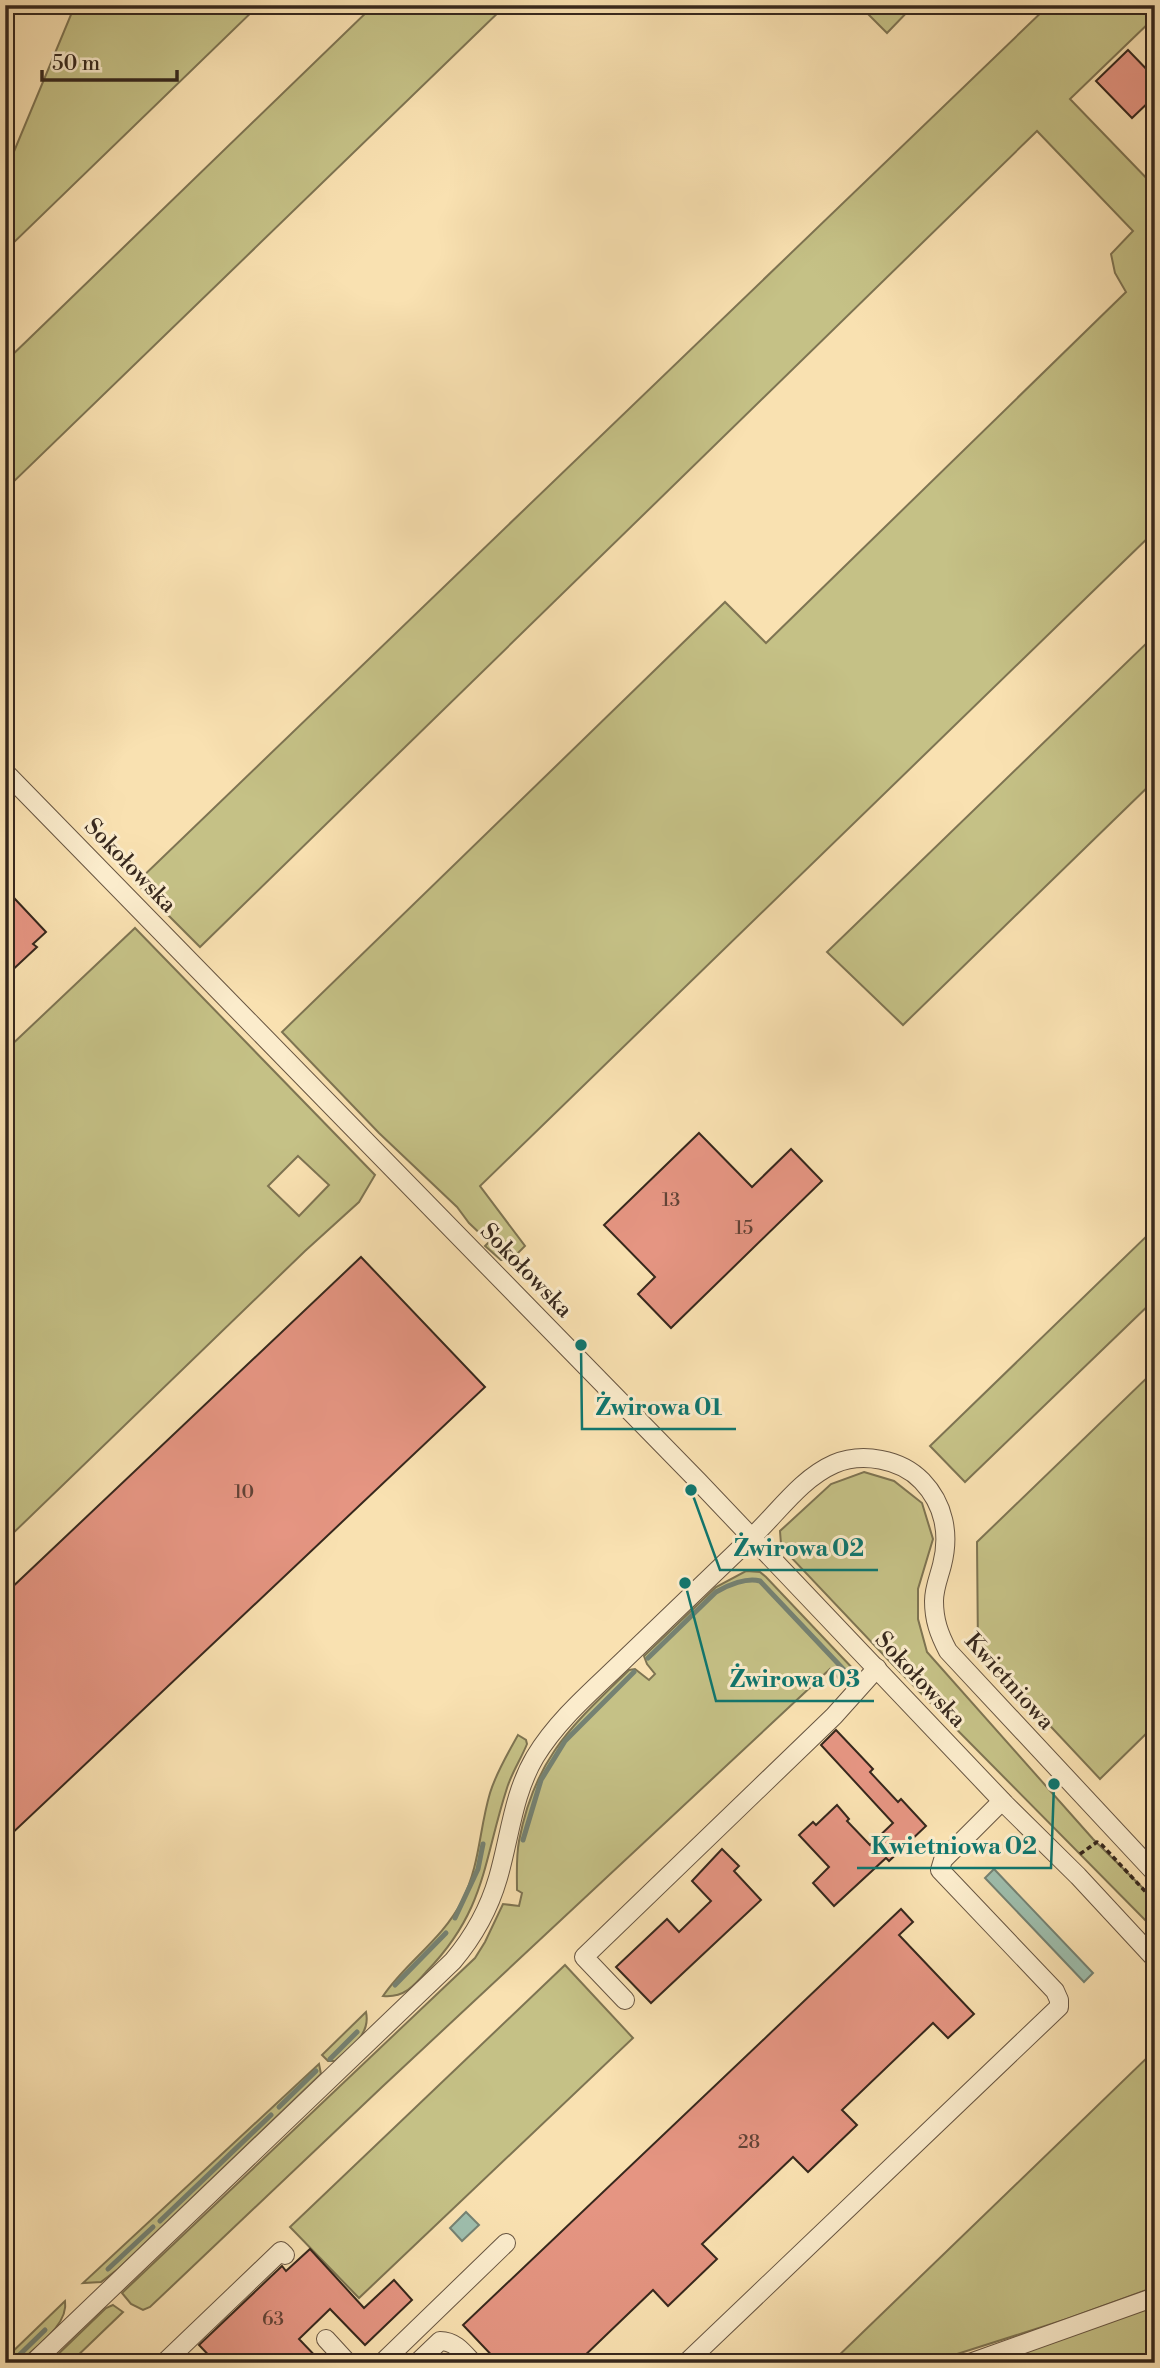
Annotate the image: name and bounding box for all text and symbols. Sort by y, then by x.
scale bar [42,38,177,82]
text: 50 m [52,51,100,77]
street label: Sokołowska [78,813,183,919]
house number: 13 [662,1188,680,1212]
house number: 15 [735,1216,753,1240]
street label: Sokołowska [474,1218,579,1324]
callout: Żwirowa 01 [582,1384,736,1429]
text: Żwirowa 01 [596,1391,723,1423]
house number: 10 [234,1480,254,1504]
callout: Żwirowa 02 [720,1525,878,1570]
text: Żwirowa 02 [734,1532,864,1564]
street label: Sokołowska [869,1626,972,1734]
street label: Kwietniowa [958,1627,1060,1736]
callout: Żwirowa 03 [716,1656,874,1701]
text: Żwirowa 03 [730,1663,860,1695]
callout: Kwietniowa 02 [857,1823,1051,1868]
text: Kwietniowa 02 [871,1832,1037,1862]
house number: 28 [738,2130,760,2154]
house number: 63 [262,2307,284,2331]

